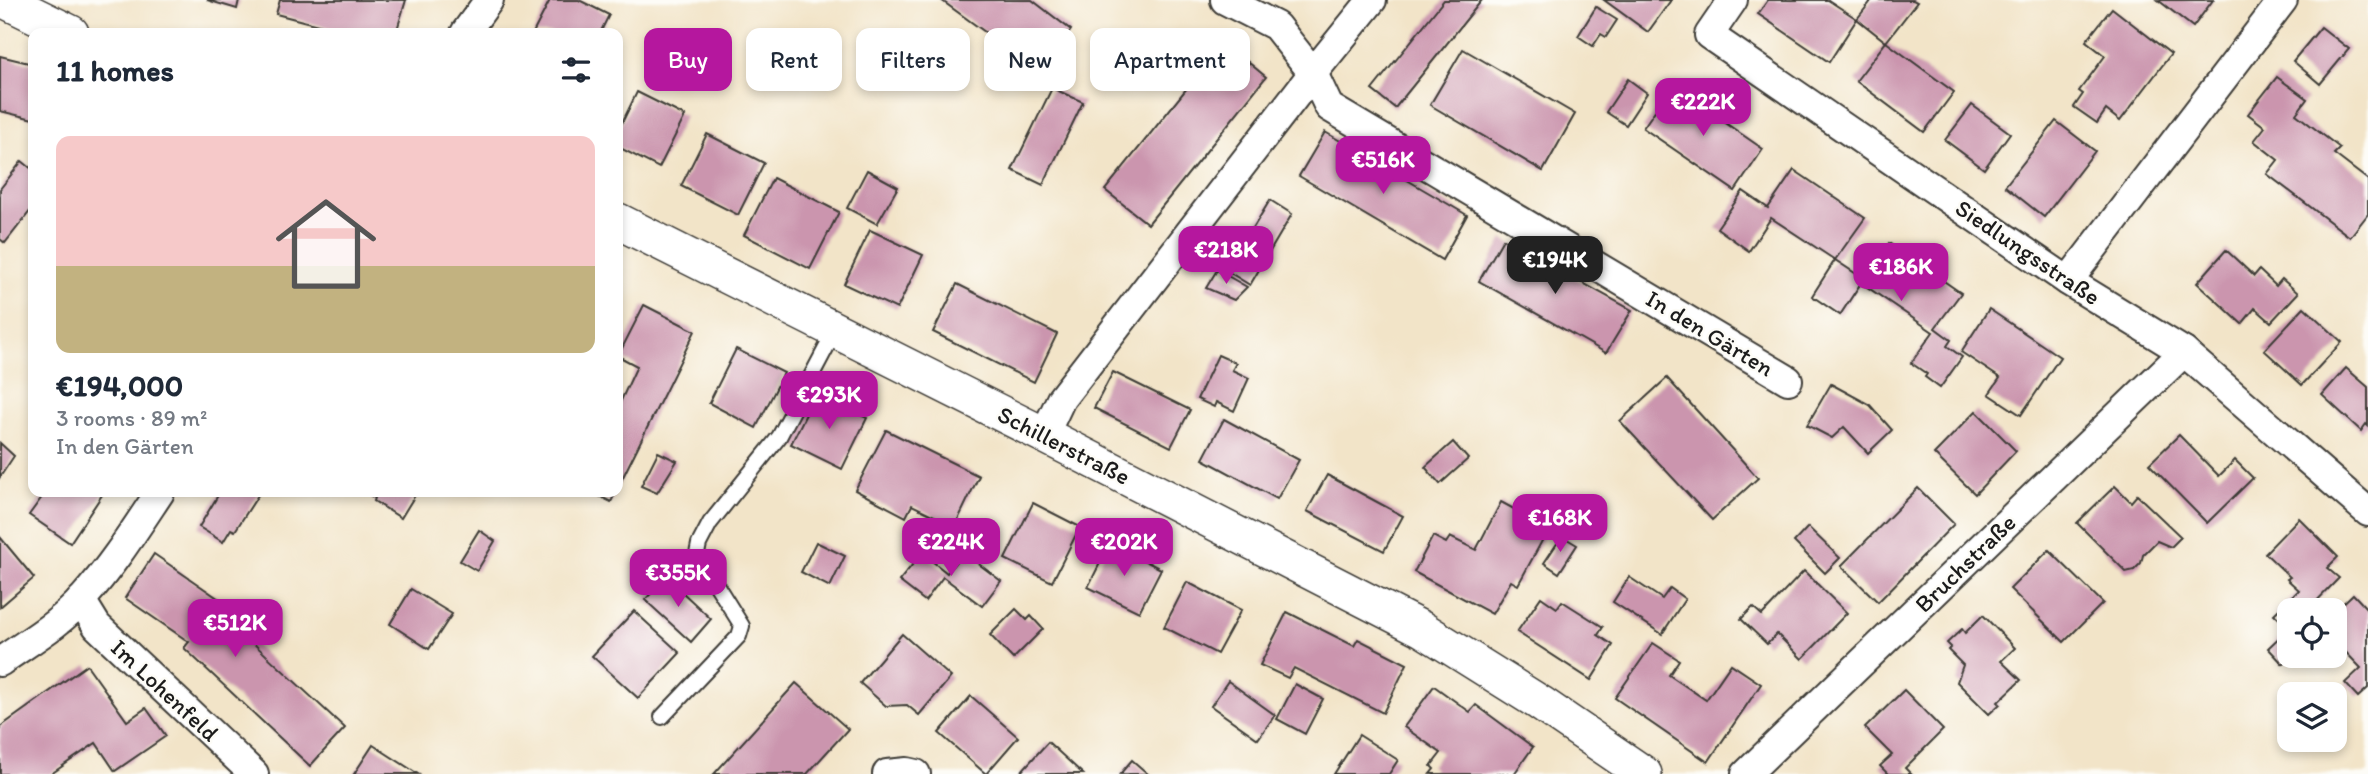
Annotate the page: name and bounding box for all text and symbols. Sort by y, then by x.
chip: Buy [644,28,732,91]
chip: Rent [746,28,842,91]
chip: Filters [856,28,970,91]
chip: New [984,28,1076,91]
chip: Apartment [1090,28,1250,91]
icon: filters [557,51,595,89]
text: 11 homes [56,52,174,89]
pin: €222K [1654,78,1752,138]
text: €222K [1671,87,1735,115]
pin: €516K [1334,136,1432,196]
text: €516K [1352,145,1414,173]
icon: home [263,181,389,307]
street label: Siedlungsstraße [1950,193,2106,311]
pin: €218K [1177,226,1275,286]
text: €218K [1194,235,1258,263]
pin: €194K [1506,236,1604,296]
pin: €186K [1852,244,1950,303]
text: €194K [1523,245,1587,273]
text: €186K [1869,252,1933,280]
street label: In den Gärten [1641,284,1779,383]
text: €194,000 [56,367,183,404]
pin: €293K [780,372,878,431]
text: €293K [797,380,861,408]
street label: Schillerstraße [993,399,1135,491]
text: 3 rooms · 89 m² [56,404,207,432]
text: In den Gärten [56,432,194,460]
pin: €168K [1511,494,1609,554]
text: €168K [1528,503,1592,531]
street label: Bruchstraße [1908,508,2022,618]
pin: €224K [902,518,1000,578]
pin: €202K [1075,518,1173,578]
text: €224K [918,527,984,555]
text: €202K [1091,527,1157,555]
pin: €355K [629,550,727,609]
text: €355K [646,558,710,586]
map controls [2277,598,2347,752]
button: locate [2277,598,2347,668]
pin: €512K [186,600,284,659]
text: €512K [204,608,266,636]
street label: Im Lohenfeld [105,633,225,747]
button: layers [2277,682,2347,752]

